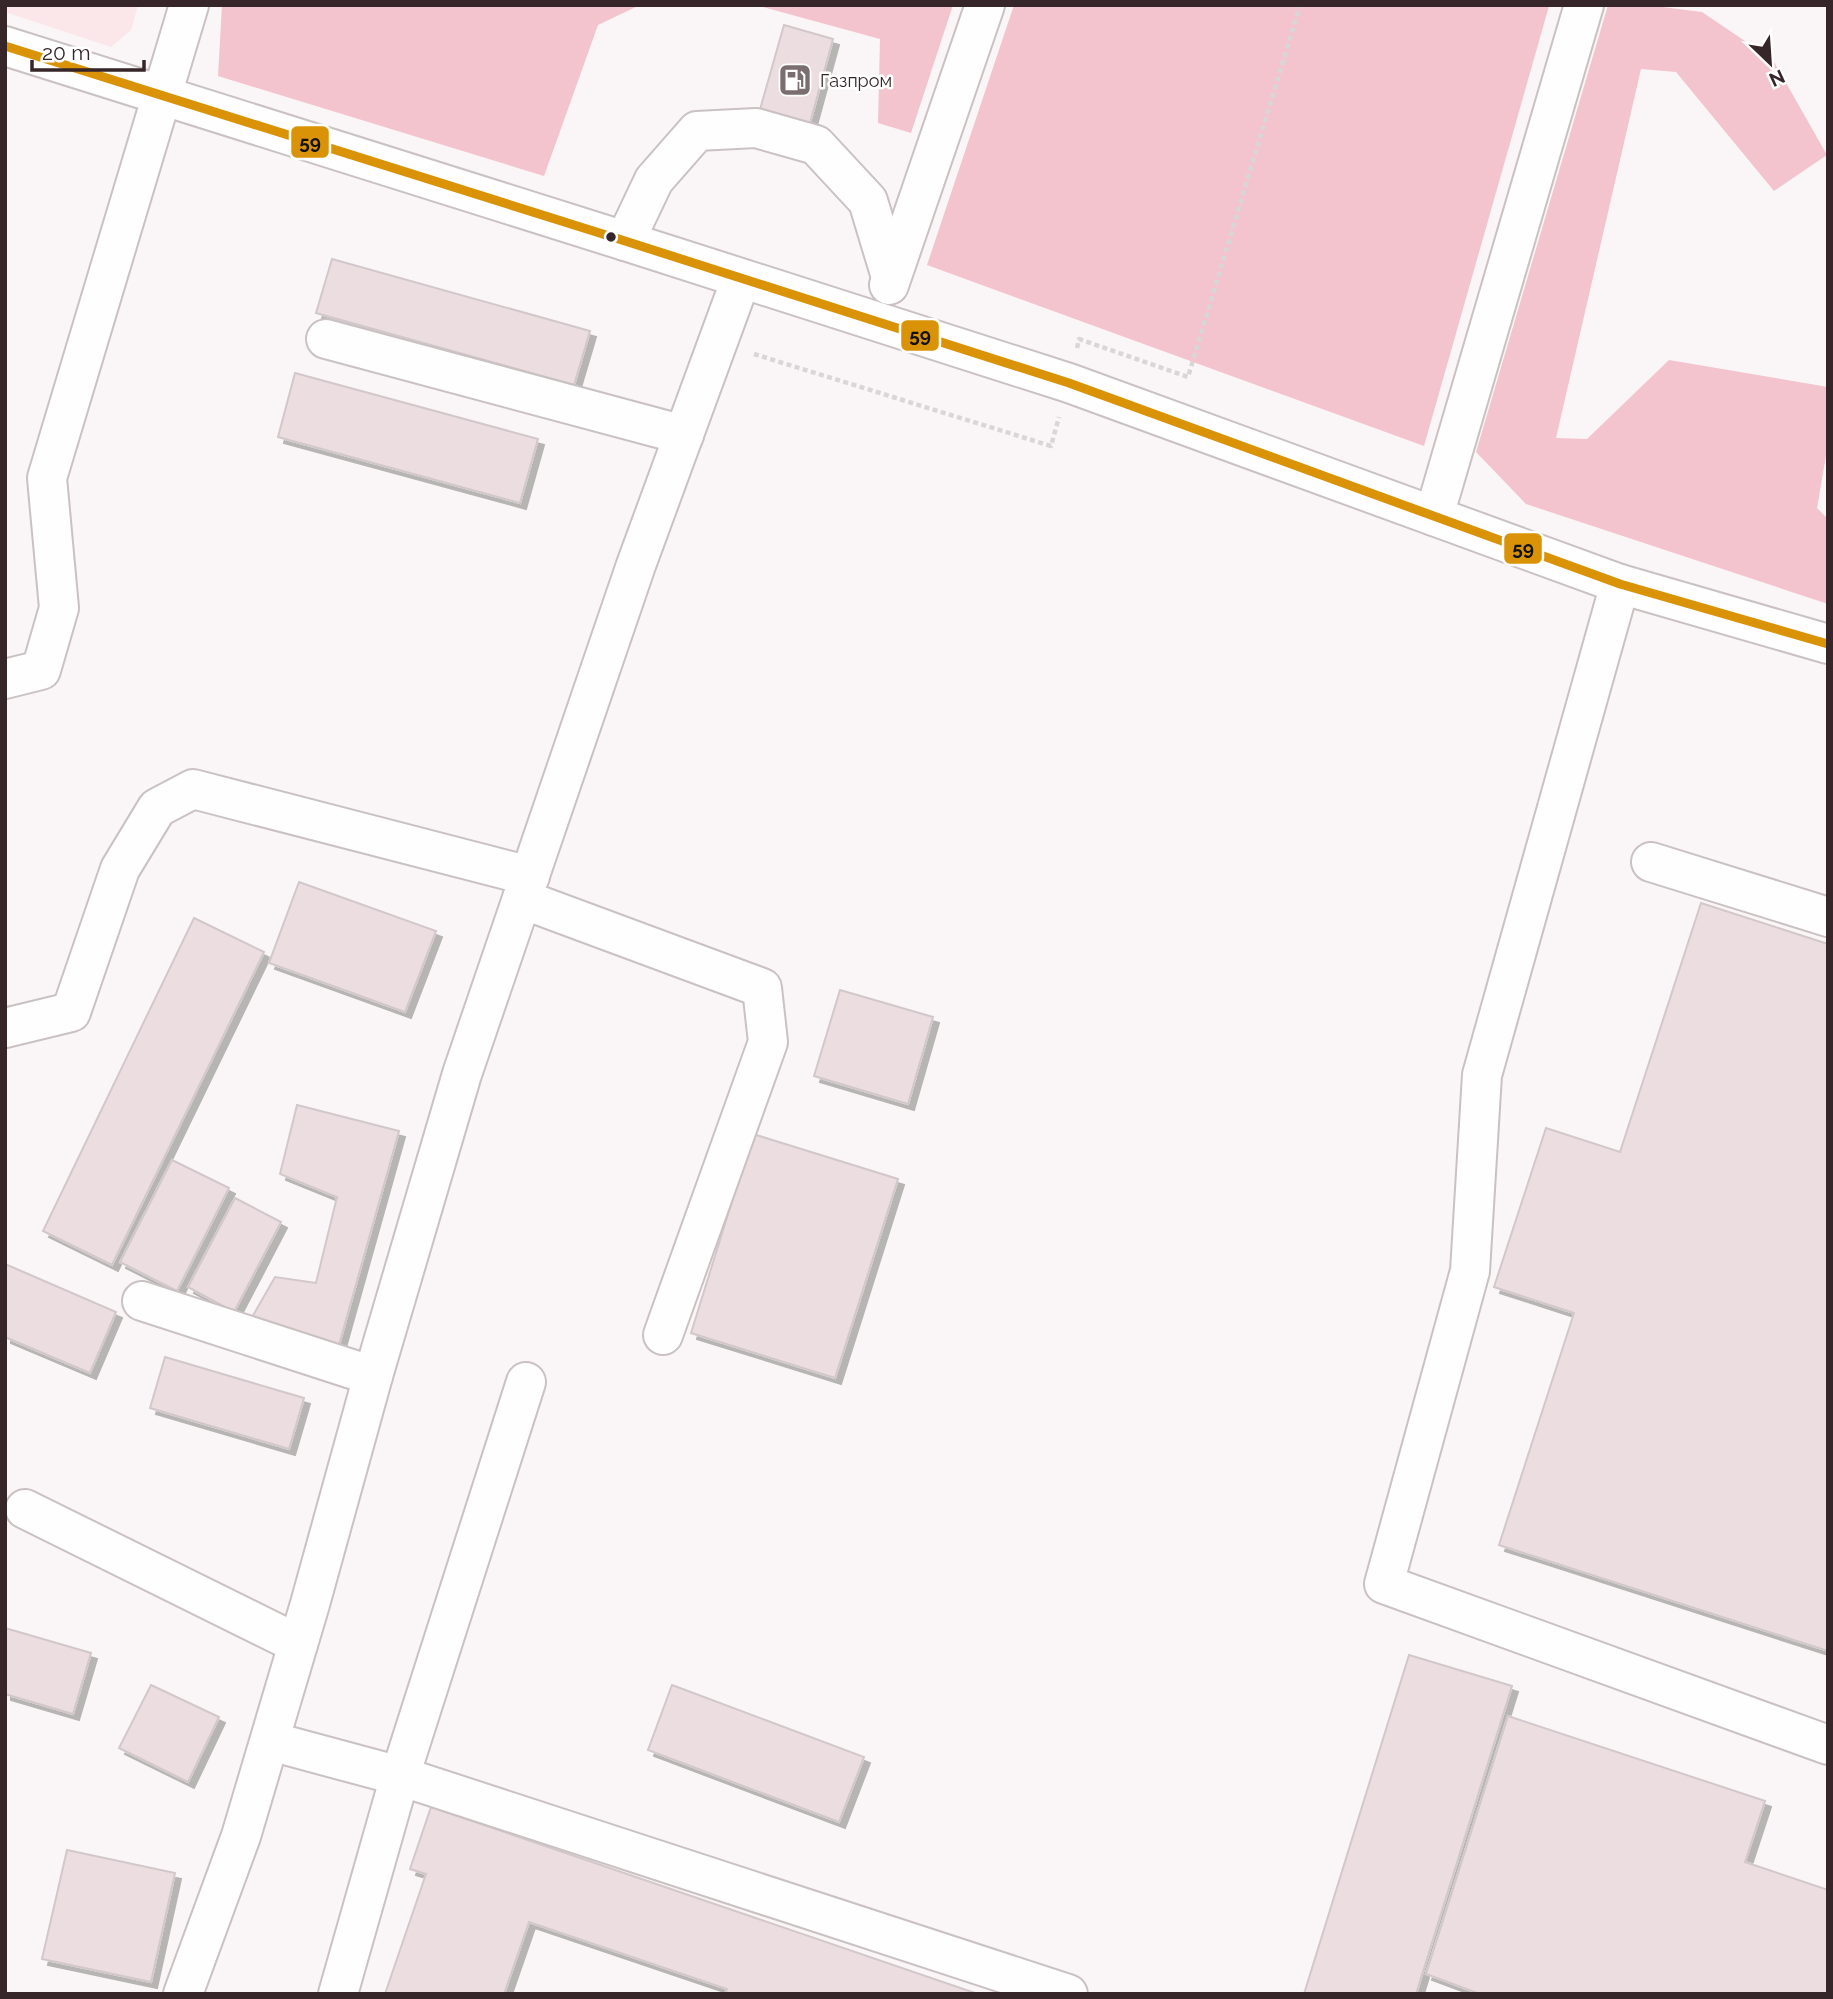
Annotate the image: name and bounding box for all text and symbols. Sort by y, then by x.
scale bar [32,28,144,72]
north arrow [1735,28,1805,98]
text: 20 m [42,40,90,65]
fuel station icon: Газпром [776,61,814,99]
text: N [1766,65,1788,91]
place label: Газпром [820,70,892,91]
line badge: 59 [290,125,330,159]
text: 59 [299,131,321,153]
unlabelled marker [604,230,618,244]
line badge: 59 [900,319,940,352]
text: 59 [909,324,931,346]
line badge: 59 [1503,532,1543,565]
text: 59 [1512,537,1534,559]

